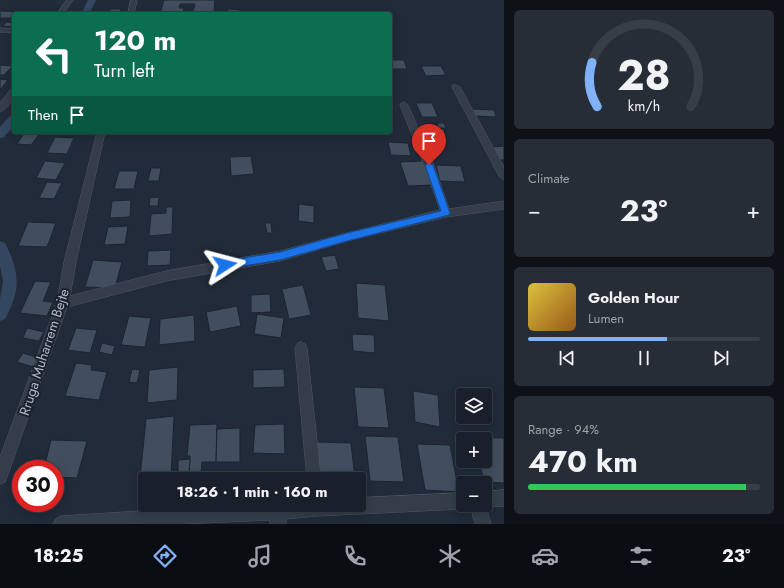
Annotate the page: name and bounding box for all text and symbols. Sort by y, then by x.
text: 120 m [94,20,177,61]
icon: left [28,28,80,80]
text: 28 [617,45,671,106]
text: Turn left [94,58,154,84]
text: km/h [628,96,660,116]
text: Then [28,104,58,126]
icon: arrive [66,104,88,126]
pin [412,124,446,165]
icon: arrive [418,130,440,152]
text: Climate [528,169,569,188]
text: 23° [620,189,667,232]
text: − [528,194,541,226]
text: + [746,194,760,226]
position arrow [204,244,246,286]
street label: Rruga Muharrem Bejte [14,286,74,418]
text: Golden Hour [588,287,680,309]
text: Lumen [588,309,624,328]
icon: previous [556,347,578,369]
icon: pause [633,347,655,369]
icon: next [710,347,732,369]
map controls [456,388,492,512]
button: layers [456,388,492,424]
text: Range · 94% [528,420,599,439]
button: + [456,432,492,468]
text: 470 km [528,440,638,483]
speed limit sign: 30 [12,460,64,512]
button: − [456,476,492,512]
text: 18:26 · 1 min · 160 m [176,481,328,503]
icon: directions [151,542,179,570]
icon: music [246,542,274,570]
icon: phone [341,542,369,570]
icon: climate [436,542,464,570]
icon: car [531,542,559,570]
icon: filters [627,542,655,570]
text: 18:25 [34,543,83,569]
text: 23° [722,543,750,569]

